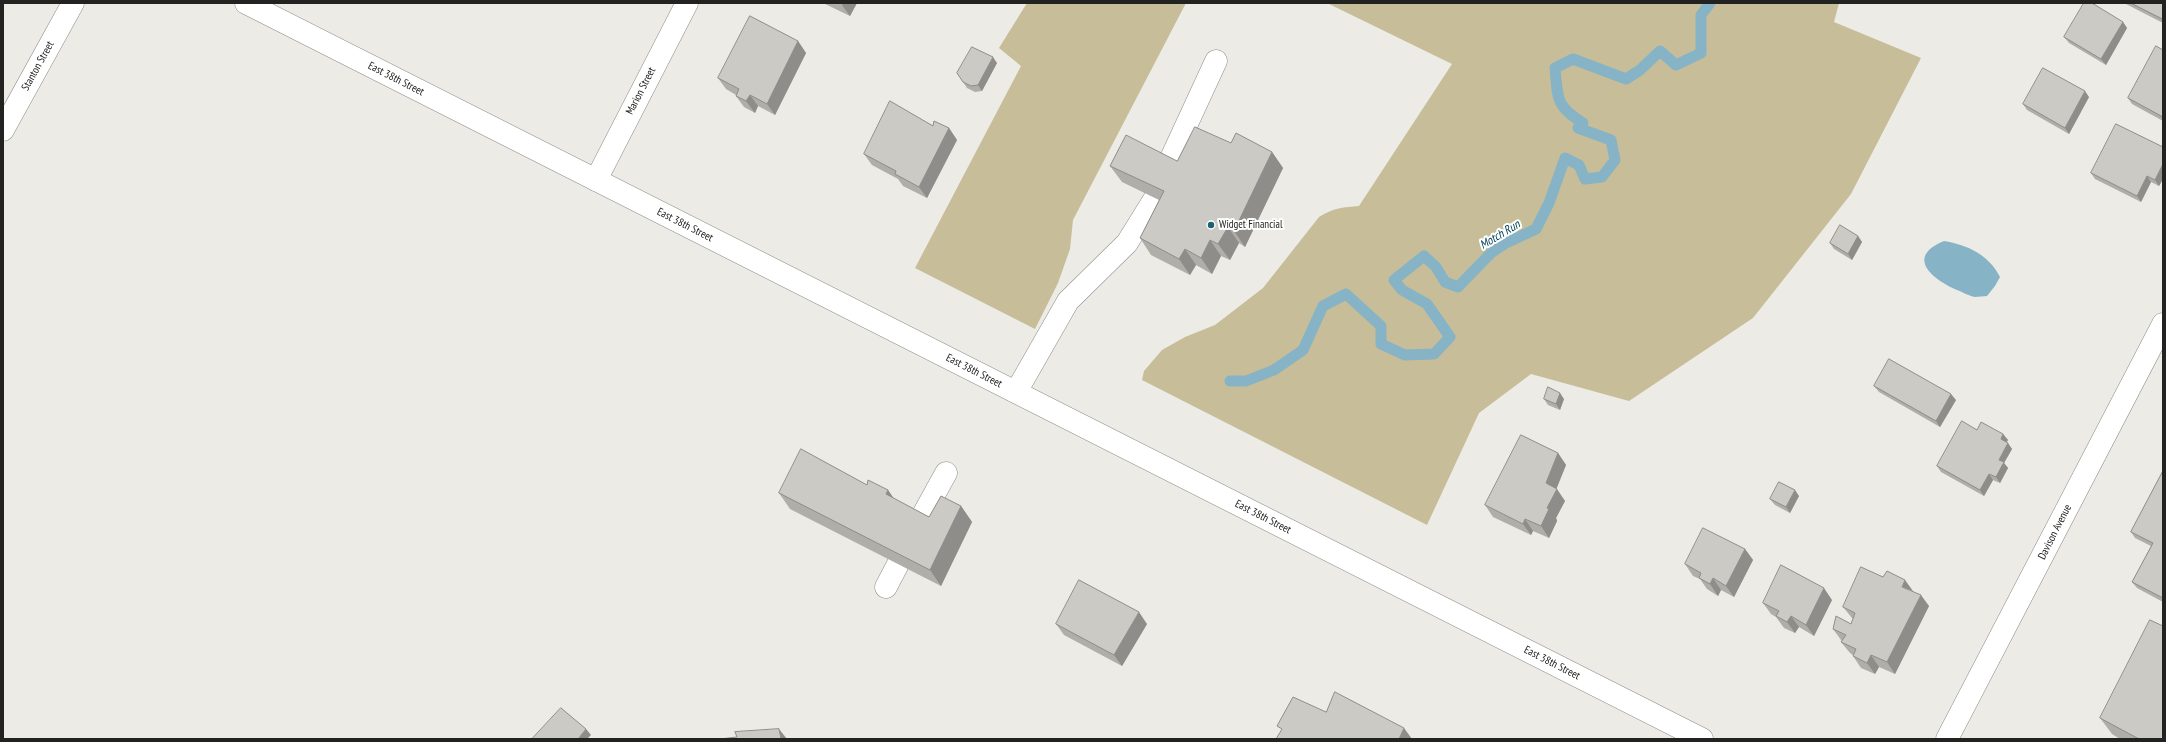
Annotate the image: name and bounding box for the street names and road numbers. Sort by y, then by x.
street label: Stanton Street [19,39,57,93]
street label: East 38th Street [366,59,426,99]
street label: Marion Street [623,65,659,117]
street label: East 38th Street [655,205,715,245]
street label: East 38th Street [944,351,1004,391]
street label: East 38th Street [1233,497,1293,537]
street label: Davison Avenue [2035,502,2075,562]
street label: East 38th Street [1522,643,1582,683]

